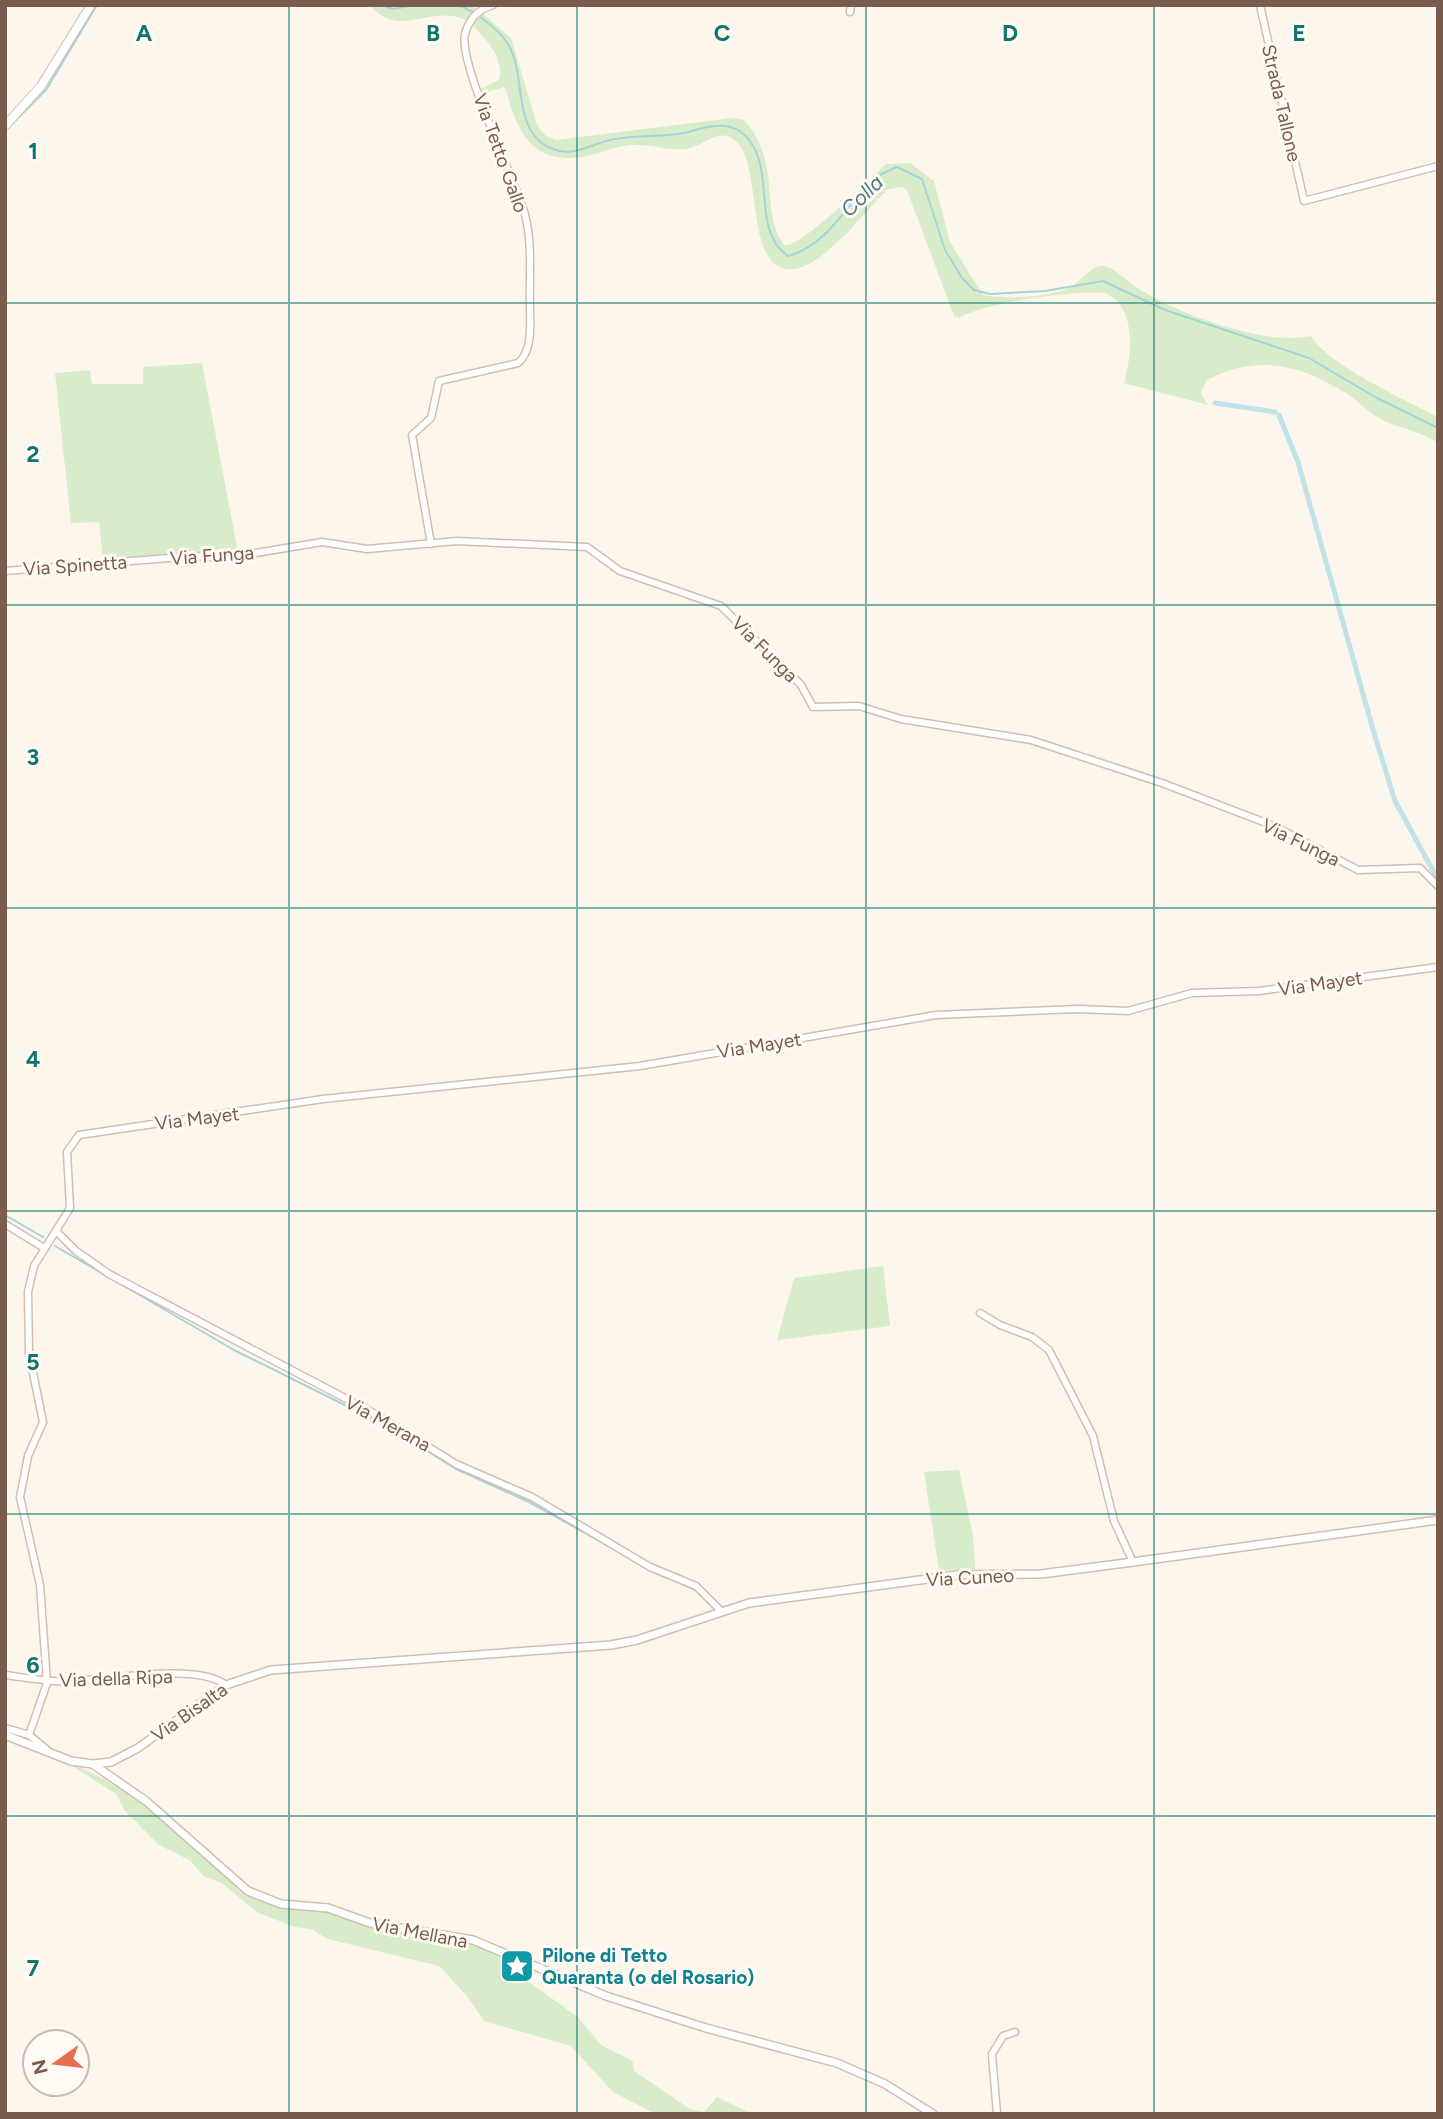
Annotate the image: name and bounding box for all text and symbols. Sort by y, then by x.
text: A [136,19,153,47]
text: B [426,19,440,47]
text: C [714,19,731,47]
text: D [1002,19,1018,47]
text: E [1292,19,1306,47]
street label: Strada Tallone [1257,42,1306,164]
street label: Via Tetto Gallo [468,90,533,216]
text: 1 [28,137,38,165]
water label: Colla [835,170,888,222]
text: 2 [26,440,40,468]
street label: Via Funga [169,541,255,570]
street label: Via Spinetta [22,550,128,581]
street label: Via Funga [727,611,803,687]
text: 3 [27,743,39,771]
street label: Via Funga [1258,814,1344,871]
street label: Via Mayet [1276,966,1364,1001]
street label: Via Mayet [715,1027,803,1063]
text: 4 [26,1045,40,1073]
street label: Via Mayet [154,1102,241,1135]
text: 5 [26,1348,40,1376]
street label: Via Merana [341,1390,435,1456]
street label: Via Cuneo [925,1564,1015,1591]
text: 6 [26,1651,40,1679]
street label: Via della Ripa [59,1665,173,1692]
street label: Via Bisalta [147,1678,232,1747]
street label: Via Mellana [370,1912,470,1953]
place label: Pilone di Tetto Quaranta (o del Rosario) [542,1944,754,1989]
place icon: Pilone di Tetto Quaranta (o del Rosario) [498,1947,536,1985]
text: 7 [27,1954,40,1982]
north arrow [21,2028,91,2098]
text: N [27,2057,53,2077]

